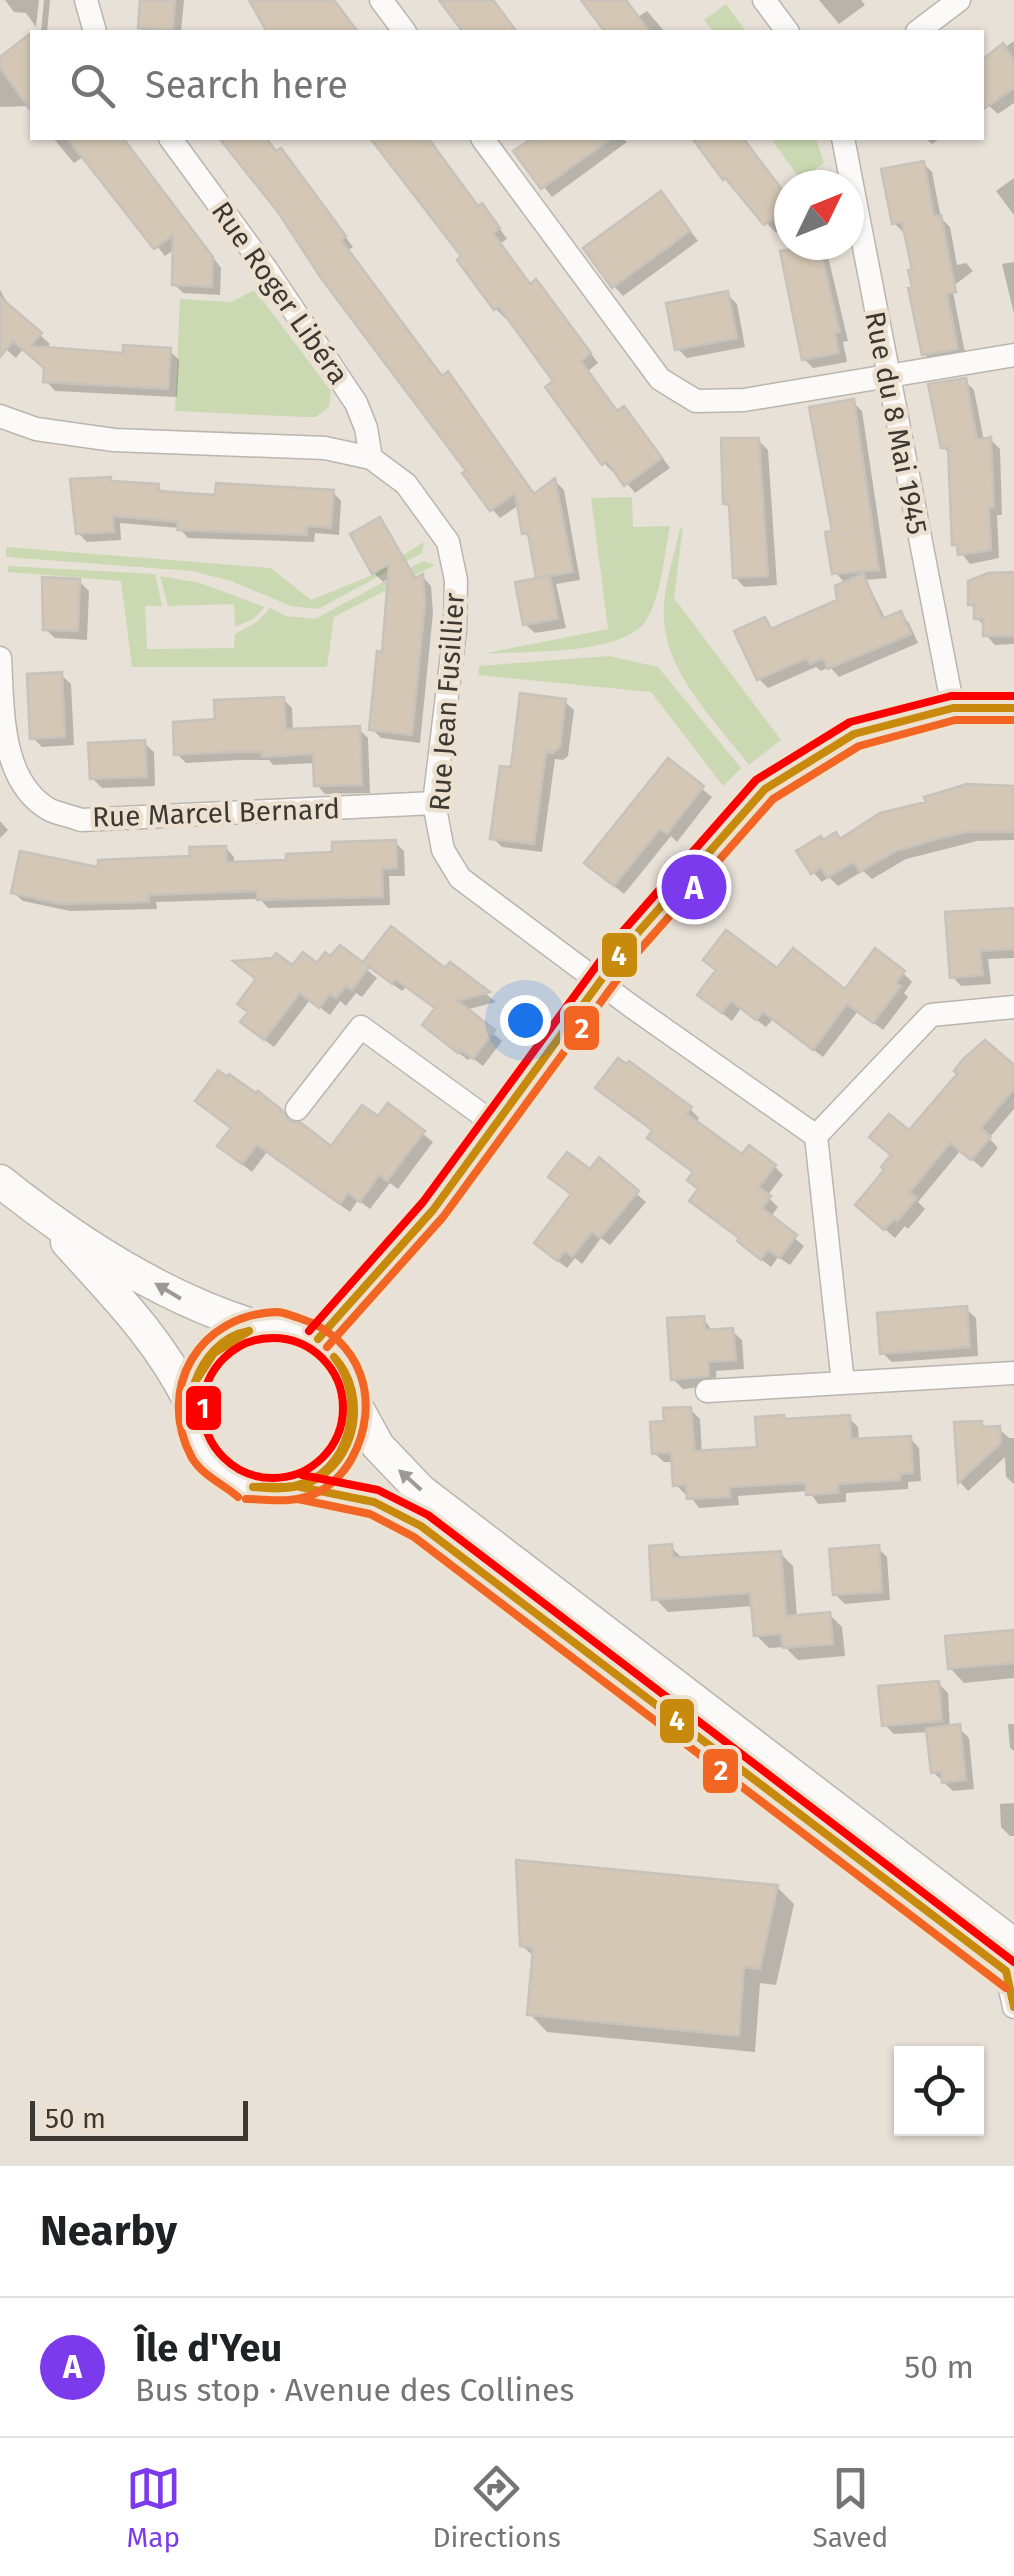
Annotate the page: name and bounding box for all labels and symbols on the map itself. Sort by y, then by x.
north arrow [774,170,864,260]
street label: Rue Roger Libéra [205,195,355,391]
street label: Rue du 8 Mai 1945 [858,309,934,537]
street label: Rue Jean Fusillier [423,592,471,812]
street label: Rue Marcel Bernard [91,792,341,834]
pin: A [662,850,726,924]
line badge: 4 [600,931,639,979]
text: 4 [611,939,627,972]
your location [500,995,551,1046]
line badge: 2 [562,1004,601,1052]
text: 2 [575,1012,589,1045]
one-way arrow [154,1283,182,1300]
line badge: 1 [184,1384,223,1432]
text: 1 [197,1392,210,1425]
one-way arrow [398,1470,423,1492]
line badge: 4 [658,1697,696,1745]
text: 4 [669,1704,685,1737]
line badge: 2 [701,1747,740,1795]
text: 2 [714,1754,728,1787]
scale bar [30,2096,248,2140]

